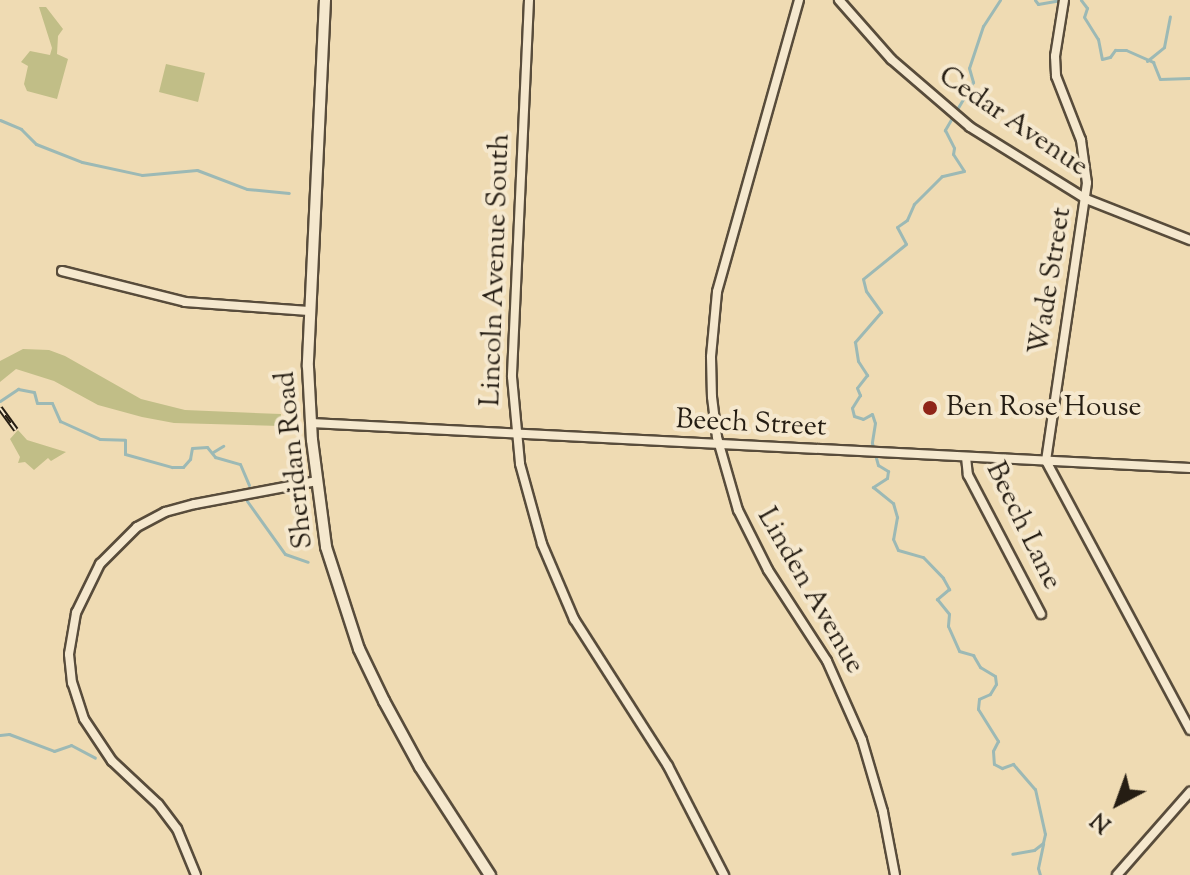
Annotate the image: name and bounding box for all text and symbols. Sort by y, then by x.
street label: Cedar Avenue [932,60,1094,184]
street label: Lincoln Avenue South [474,133,518,407]
street label: Wade Street [1023,205,1079,357]
street label: Sheridan Road [269,370,321,550]
place label: Ben Rose House [946,391,1141,425]
marker: Ben Rose House [921,399,939,417]
street label: Beech Street [675,403,827,445]
street label: Beech Lane [978,457,1068,595]
street label: Linden Avenue [749,502,871,680]
north arrow [1078,763,1158,843]
text: N [1085,803,1119,839]

